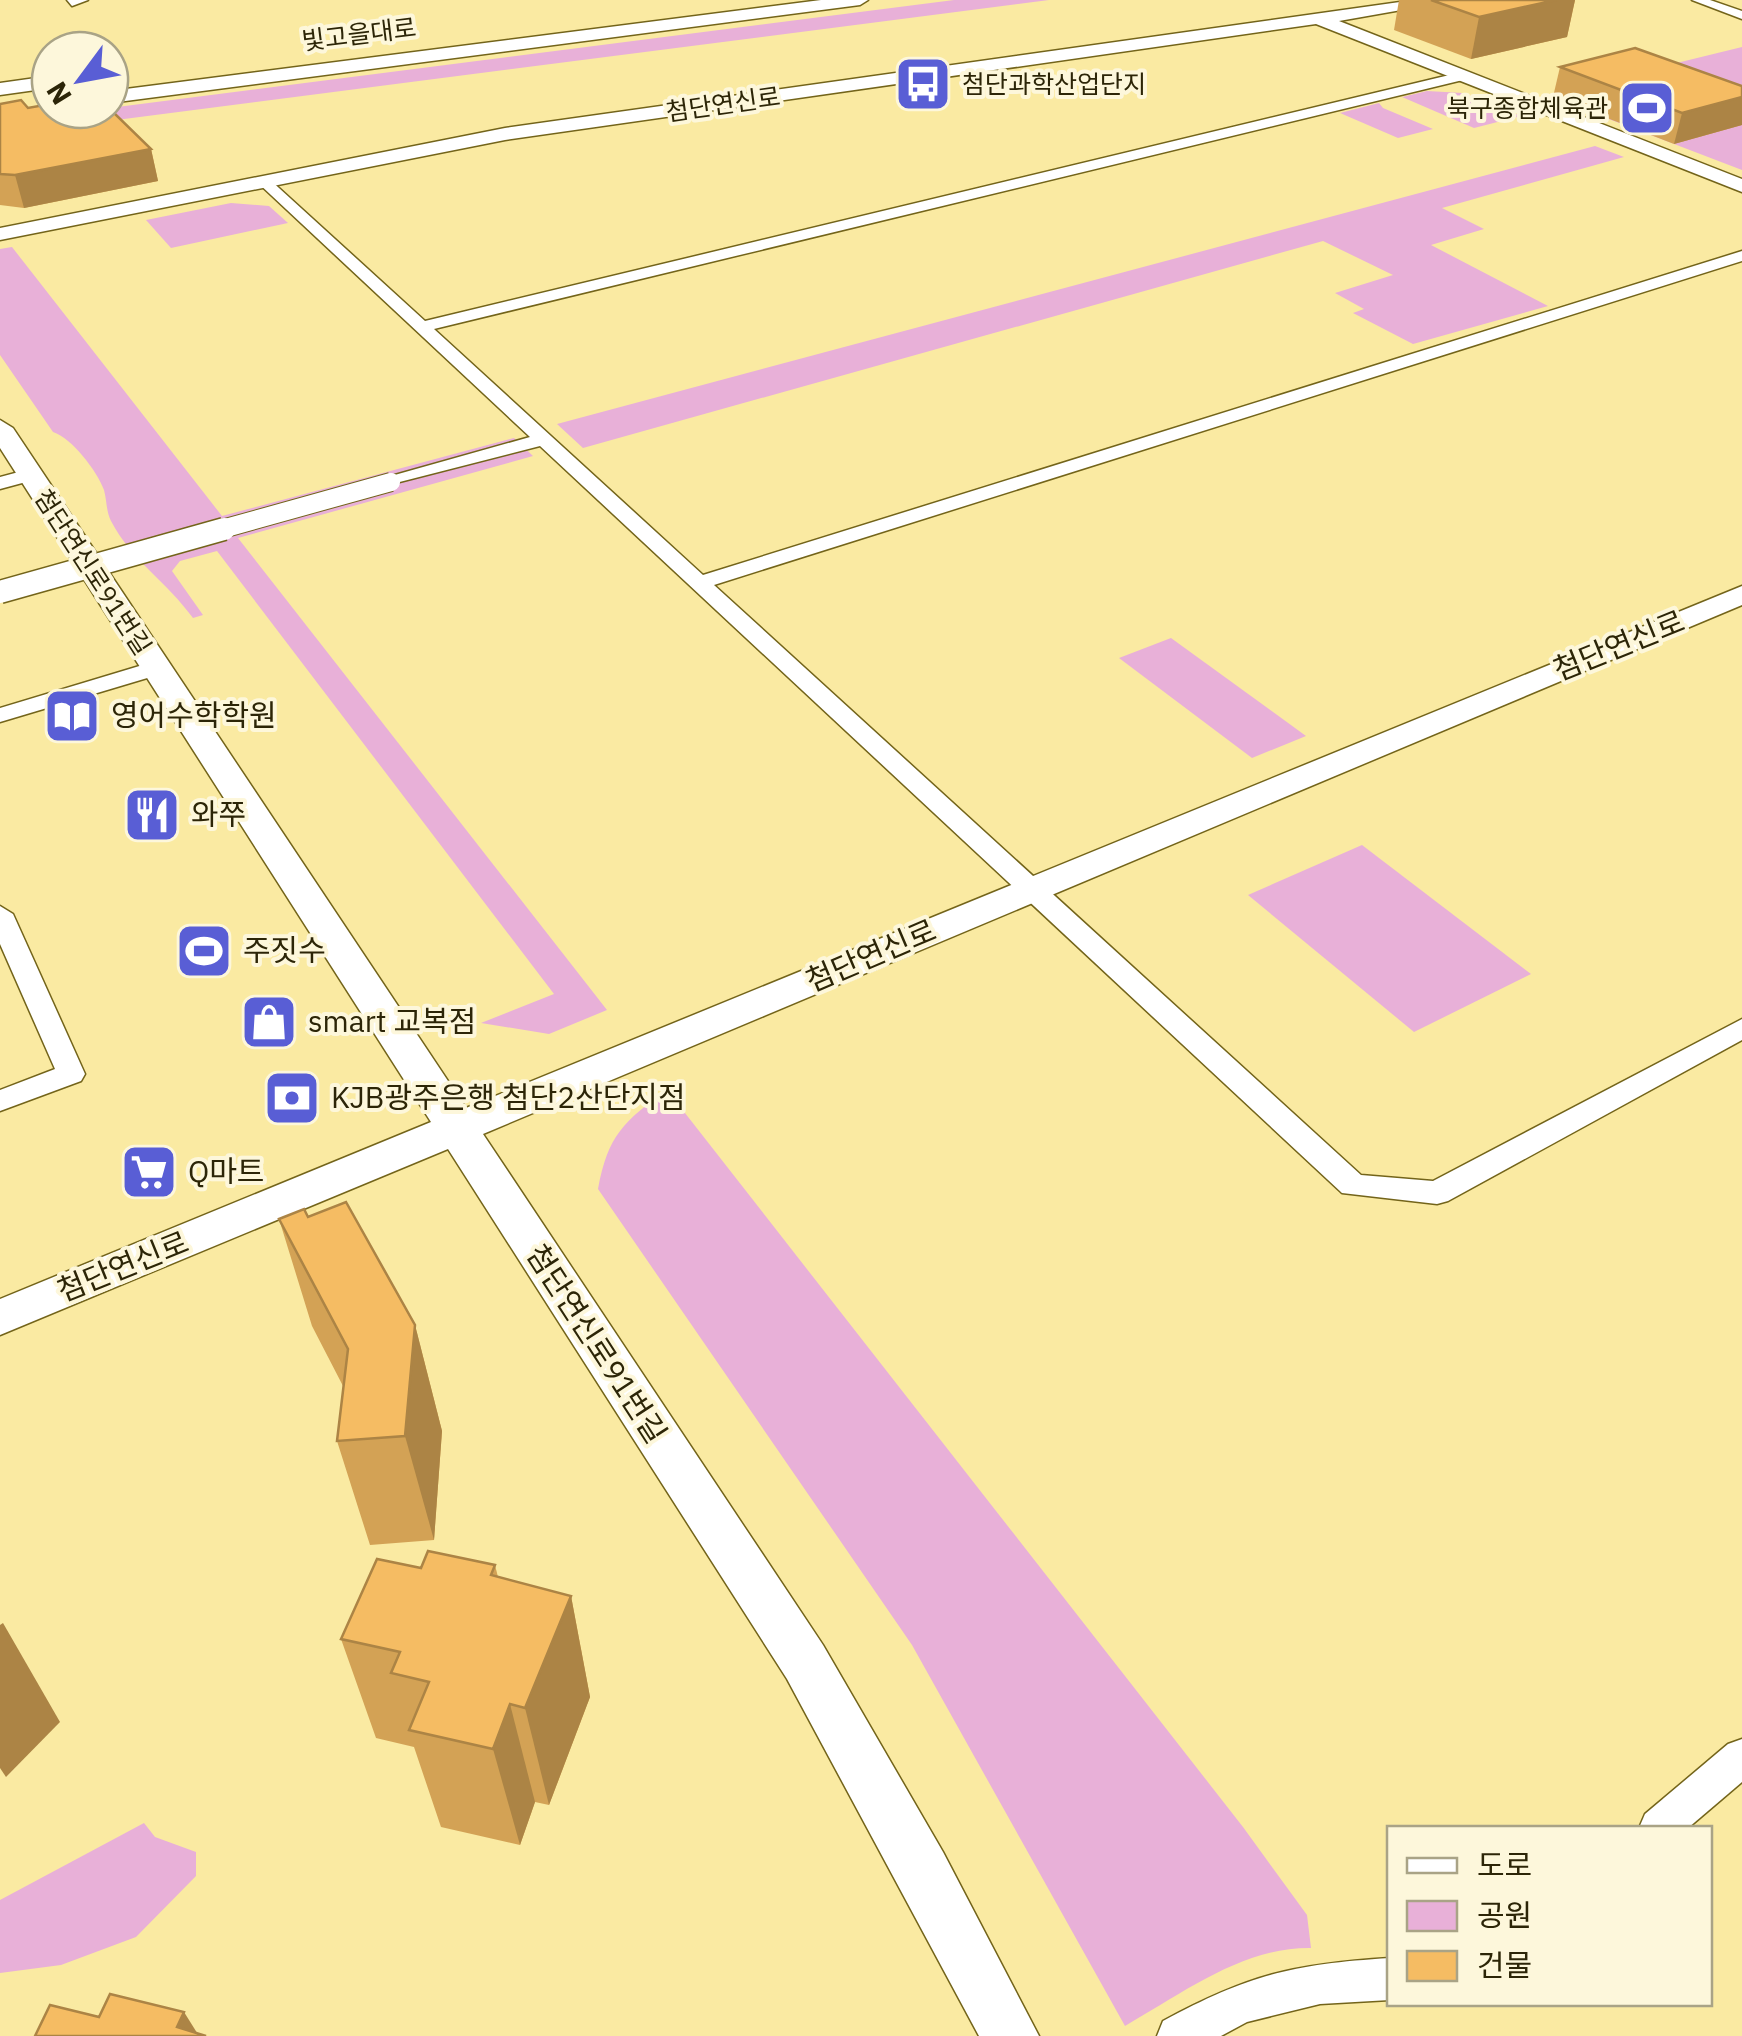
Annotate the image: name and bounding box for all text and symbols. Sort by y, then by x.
street label: 빛고을대로 [300,10,418,57]
north arrow [30,30,130,130]
bus stop icon: 첨단과학산업단지 [893,54,953,114]
place label: 첨단과학산업단지 [962,67,1146,100]
text: N [37,75,79,112]
sports icon: 북구종합체육관 [1617,78,1677,138]
street label: 첨단연신로 [664,79,782,128]
place label: 북구종합체육관 [1447,91,1608,124]
street label: 첨단연신로91번길 [28,483,159,661]
street label: 첨단연신로 [1547,601,1690,689]
library icon: 영어수학학원 [42,686,102,746]
place label: 영어수학학원 [111,695,277,734]
restaurant icon: 와쭈 [122,785,182,845]
place label: 와쭈 [191,794,246,833]
street label: 첨단연신로 [799,910,942,1000]
sports icon: 주짓수 [174,921,234,981]
place label: 주짓수 [243,930,326,969]
shop icon: smart 교복점 [239,992,299,1052]
place label: smart 교복점 [308,1001,476,1040]
bank icon: KJB광주은행 첨단2산단지점 [262,1068,322,1128]
place label: KJB광주은행 첨단2산단지점 [331,1077,686,1116]
supermarket icon: Q마트 [119,1142,179,1202]
place label: Q마트 [188,1151,264,1190]
street label: 첨단연신로 [51,1222,194,1310]
street label: 첨단연신로91번길 [518,1236,676,1450]
legend [1387,1826,1712,2006]
text: 도로 [1477,1845,1532,1884]
text: 공원 [1477,1895,1532,1934]
text: 건물 [1477,1945,1532,1984]

